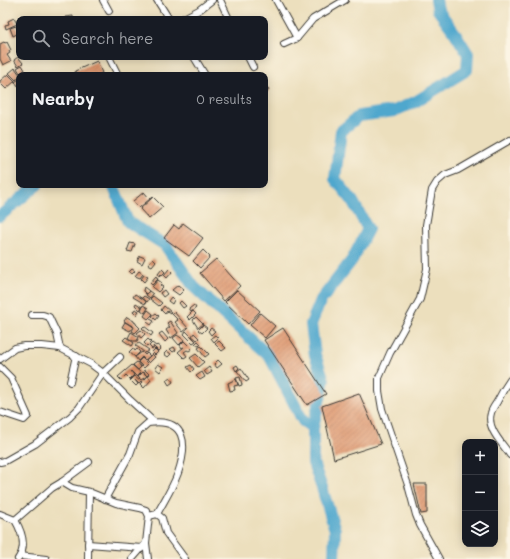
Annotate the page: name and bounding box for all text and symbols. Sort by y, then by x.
search box [16,16,268,60]
icon: search [30,27,52,49]
text: Search here [62,28,153,48]
text: Nearby [32,87,94,109]
text: 0 results [197,90,252,107]
map controls [462,439,498,547]
button: + [462,439,498,475]
button: − [462,475,498,511]
button: layers [462,511,498,547]

